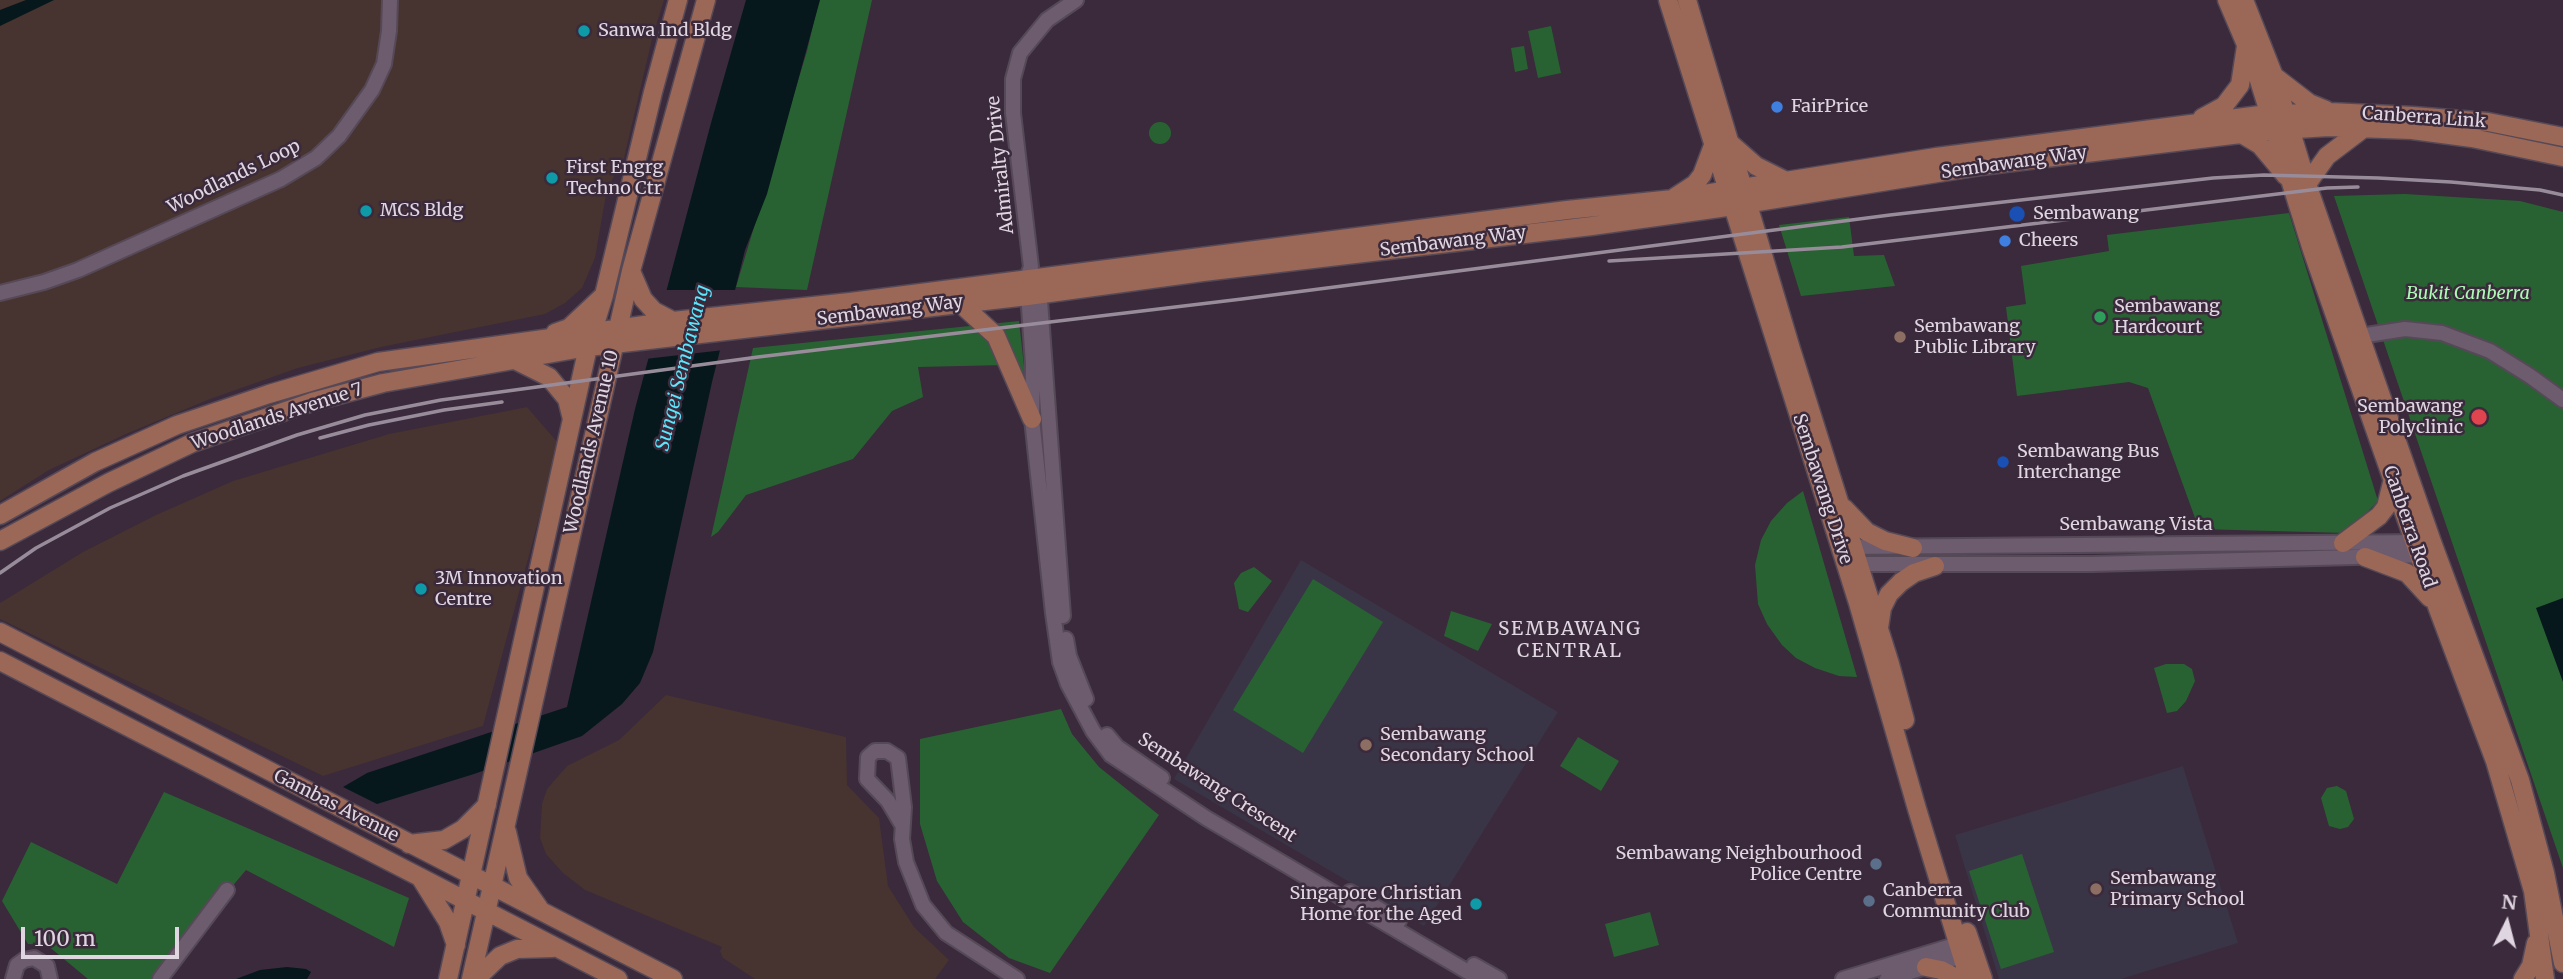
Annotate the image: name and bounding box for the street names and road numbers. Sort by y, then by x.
street label: Admiralty Drive [983,95,1019,235]
street label: Canberra Link [2361,103,2487,133]
street label: Woodlands Loop [164,135,304,219]
street label: Sembawang Way [1940,142,2088,184]
street label: Sembawang Way [1379,222,1527,262]
street label: Sembawang Way [816,291,964,331]
street label: Woodlands Avenue 10 [560,348,624,536]
street label: Woodlands Avenue 7 [189,379,365,455]
street label: Sembawang Drive [1787,411,1857,567]
street label: Canberra Road [2378,463,2440,591]
street label: Sembawang Vista [2059,514,2213,536]
street label: Sembawang Crescent [1134,729,1300,847]
street label: Gambas Avenue [270,765,402,847]

